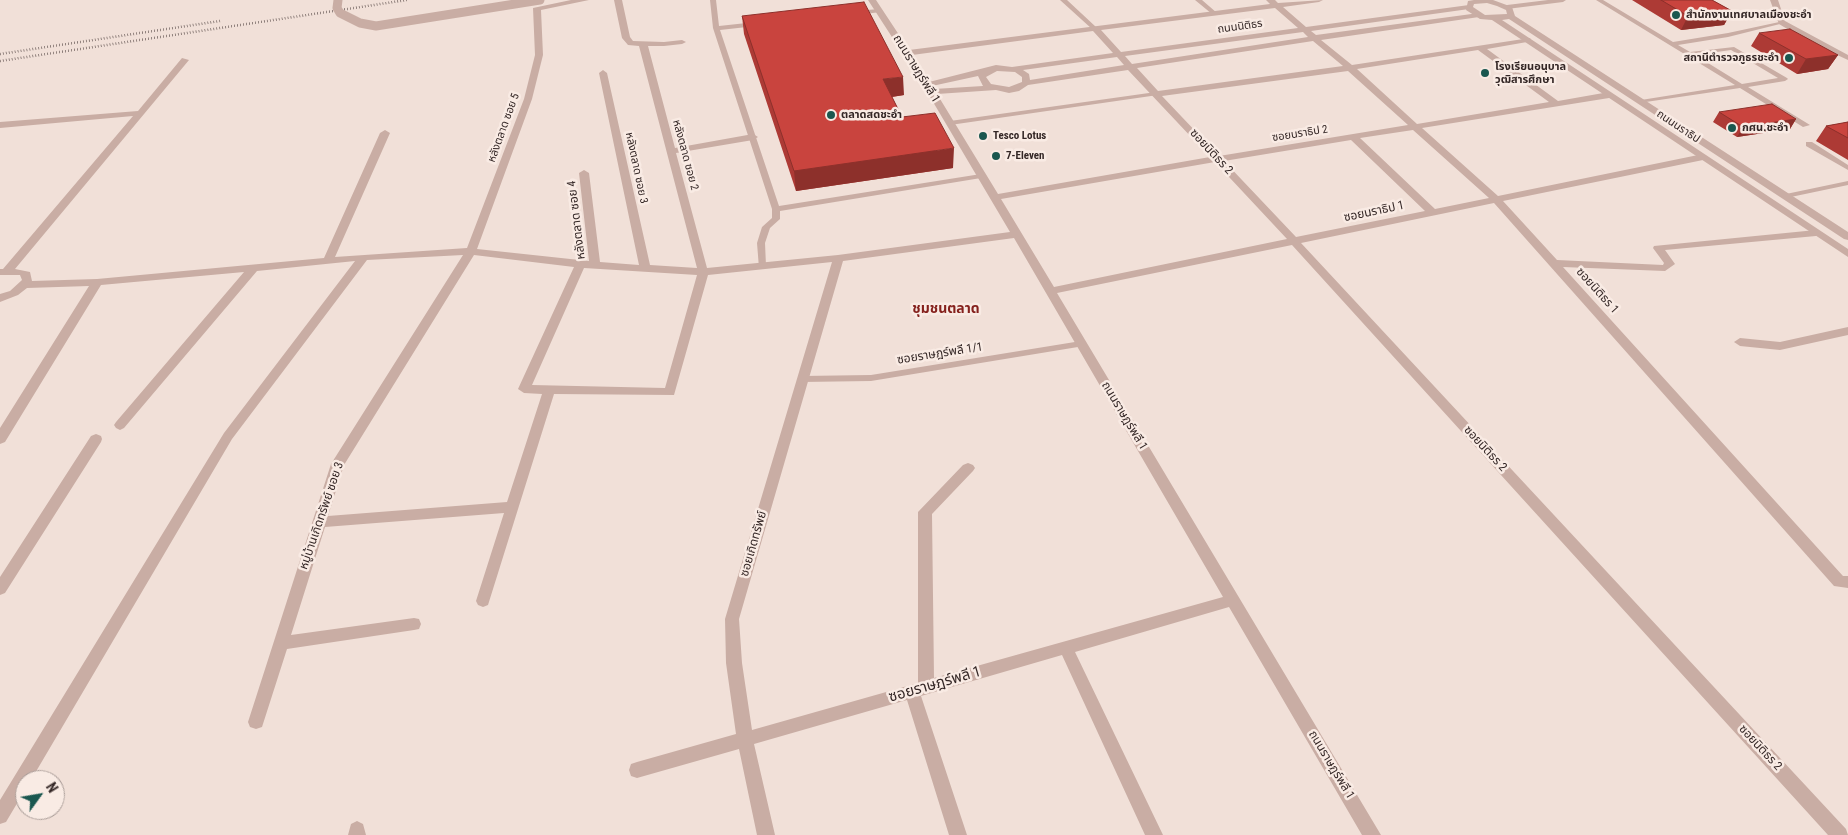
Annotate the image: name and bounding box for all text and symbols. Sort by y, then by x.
place label: สํานักงานเทศบาลเมืองชะอำ [1686,8,1811,22]
marker: สํานักงานเทศบาลเมืองชะอำ [1670,9,1682,21]
street label: ถนนนิติธร [1217,17,1263,37]
street label: ถนนราษฎร์พลี 1 [889,32,943,106]
place label: สถานีตำรวจภูธรชะอำ [1683,51,1779,65]
marker: สถานีตำรวจภูธรชะอำ [1783,52,1795,64]
place label: โรงเรียนอนุบาล วุฒิสารศึกษา [1495,60,1566,86]
marker: โรงเรียนอนุบาล วุฒิสารศึกษา [1479,67,1491,79]
street label: หลังตลาด ซอย 5 [485,92,523,164]
place label: ตลาดสดชะอำ [841,108,902,122]
street label: ถนนนราธิป [1654,108,1702,146]
marker: ตลาดสดชะอำ [825,109,837,121]
street label: หลังตลาด ซอย 2 [669,118,701,192]
place label: กศน.ชะอำ [1742,121,1788,135]
marker: กศน.ชะอำ [1726,122,1738,134]
street label: ซอยนราธิป 2 [1271,123,1329,145]
street label: ซอยนิติธร 2 [1186,126,1236,178]
place label: Tesco Lotus [993,129,1046,143]
marker: Tesco Lotus [977,130,989,142]
street label: หลังตลาด ซอย 3 [622,131,650,205]
place label: 7-Eleven [1006,149,1044,163]
marker: 7-Eleven [990,150,1002,162]
street label: หลังตลาด ซอย 4 [565,180,589,260]
street label: ซอยนราธิป 1 [1343,199,1405,225]
street label: ซอยนิติธร 1 [1573,265,1621,317]
district label: ชุมชนตลาด [912,301,980,317]
street label: ซอยราษฎร์พลี 1/1 [896,340,984,368]
street label: ถนนราษฎร์พลี 1 [1098,379,1150,453]
street label: ซอยนิติธร 2 [1460,423,1510,475]
street label: หมู่บ้านเกิดทรัพย์ ซอย 3 [297,460,347,572]
street label: ซอยเกิดทรัพย์ [738,510,770,578]
street label: ซอยราษฎร์พลี 1 [887,663,983,707]
street label: ซอยนิติธร 2 [1735,722,1785,774]
street label: ถนนราษฎร์พลี 1 [1305,728,1357,802]
north arrow [15,770,65,820]
text: N [43,780,61,795]

